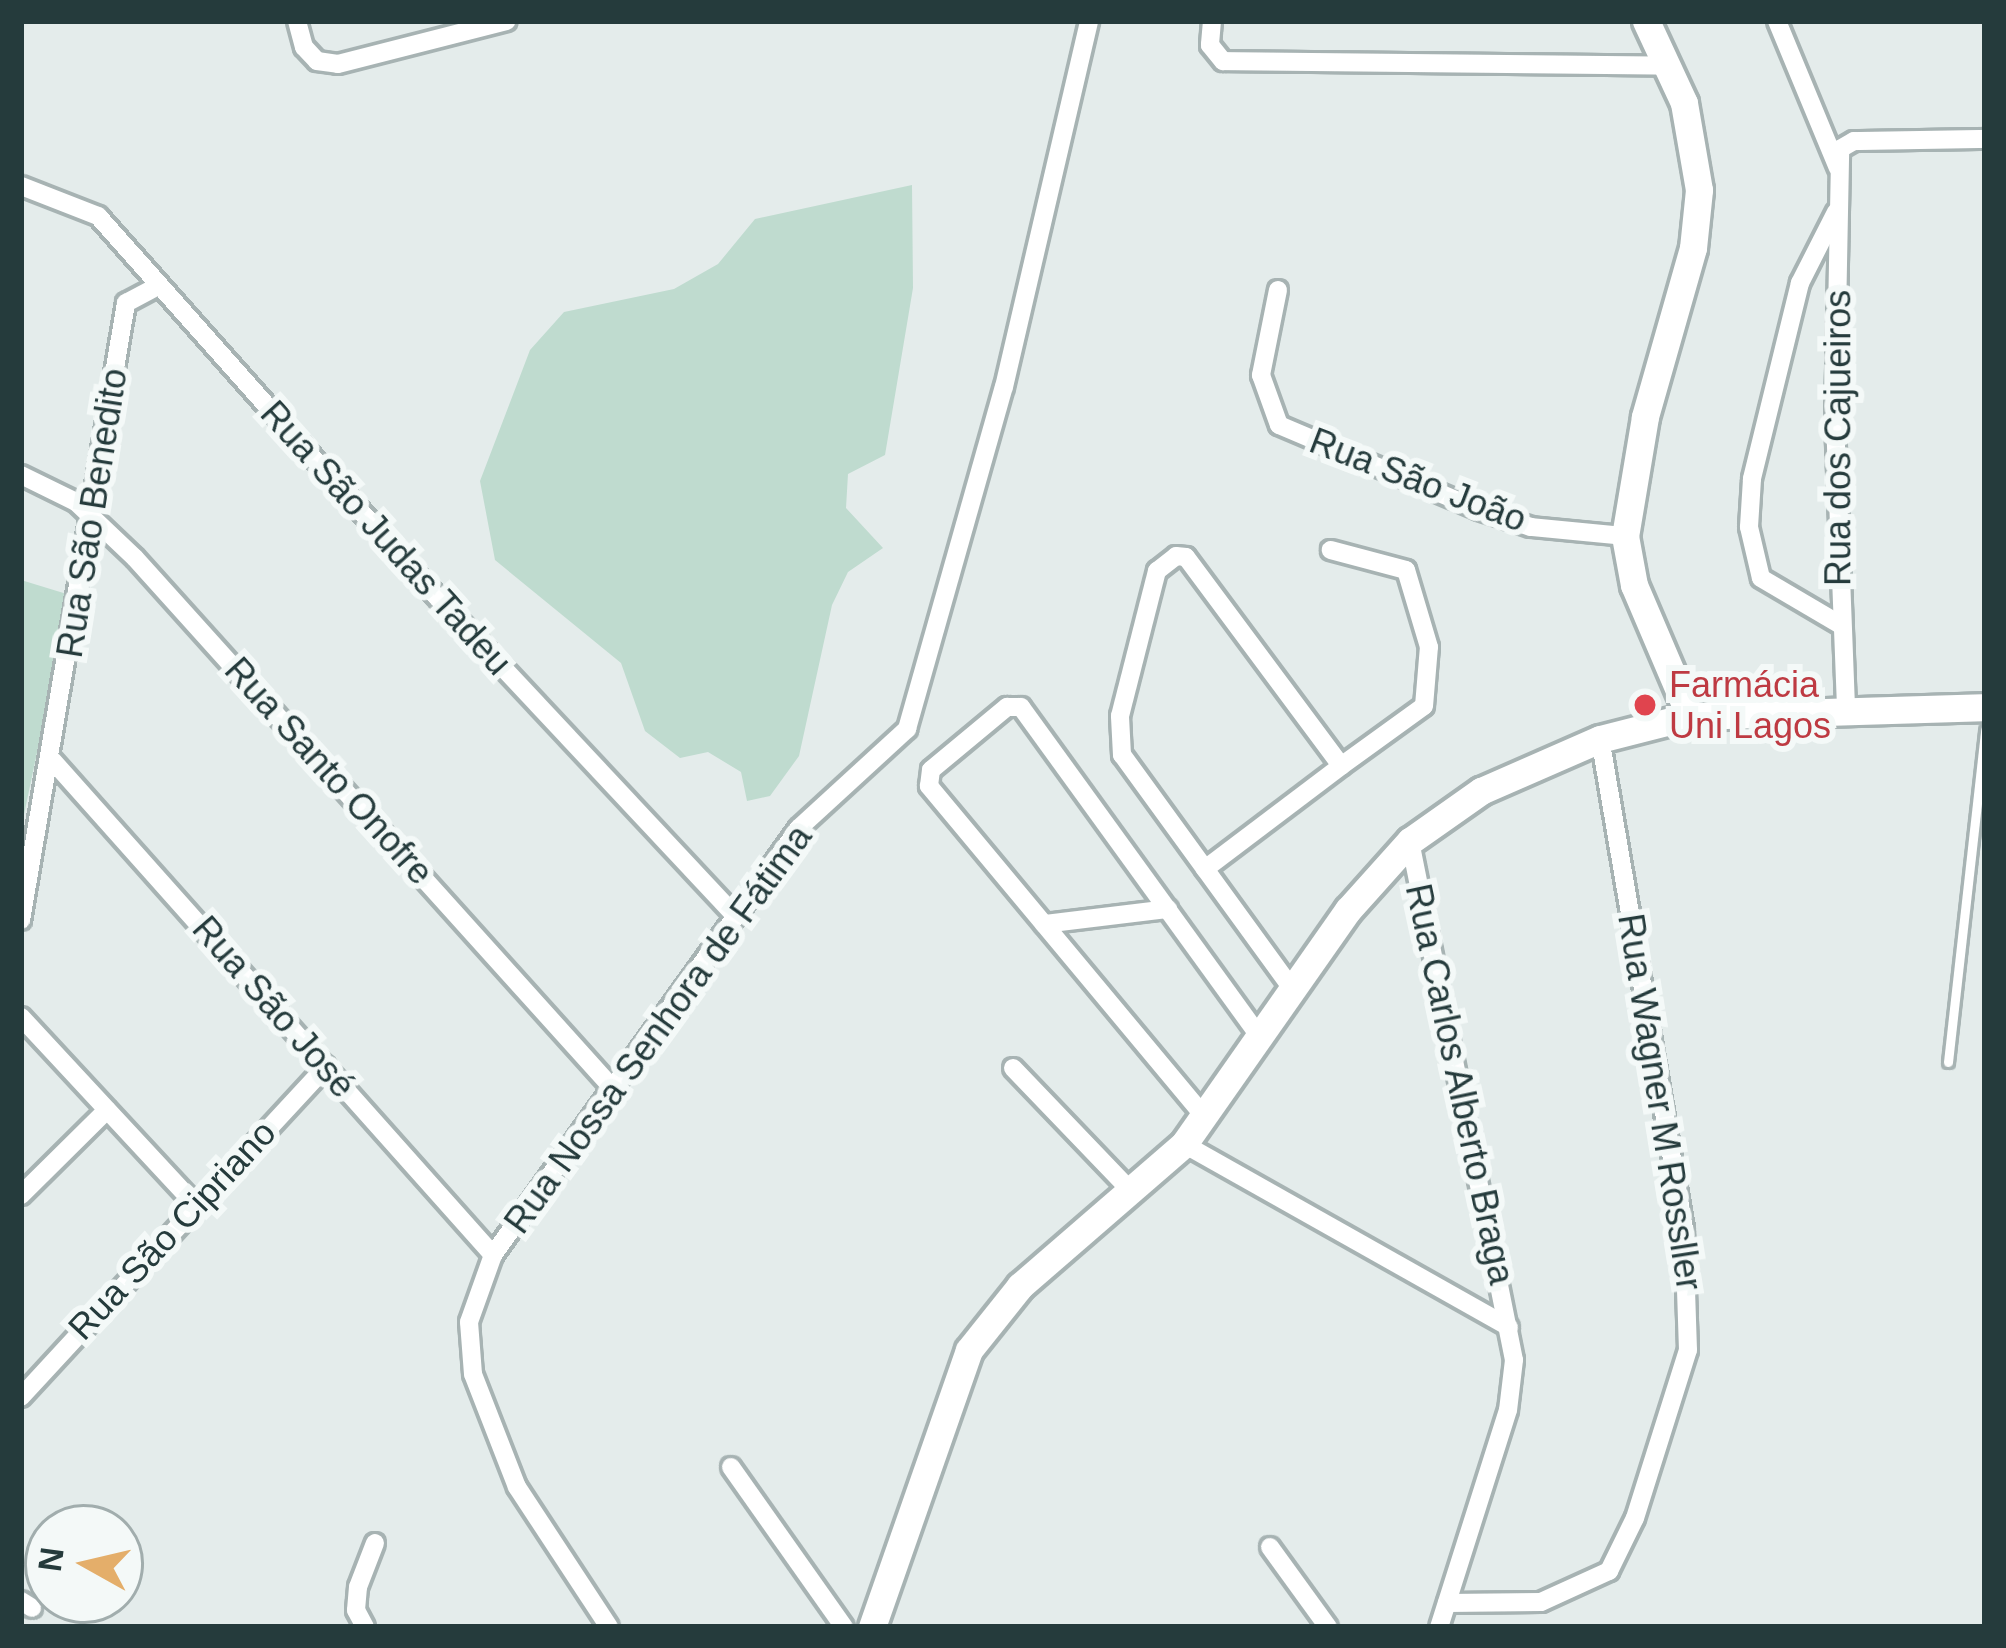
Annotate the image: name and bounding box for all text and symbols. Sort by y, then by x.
street label: Rua dos Cajueiros [1816,290,1860,586]
street label: Rua São Benedito [48,365,136,661]
street label: Rua São Judas Tadeu [251,392,521,684]
street label: Rua São João [1304,419,1532,541]
street label: Rua Santo Onofre [216,649,442,893]
place label: Farmácia Uni Lagos [1669,662,1831,747]
marker: Farmácia Uni Lagos [1632,692,1658,718]
street label: Rua Nossa Senhora de Fátima [495,816,821,1242]
street label: Rua Carlos Alberto Braga [1396,879,1524,1289]
street label: Rua São José [184,907,364,1107]
street label: Rua Wagner M Rossller [1609,911,1711,1293]
street label: Rua São Cipriano [59,1111,285,1349]
north arrow [24,1504,144,1624]
text: N [31,1545,71,1574]

